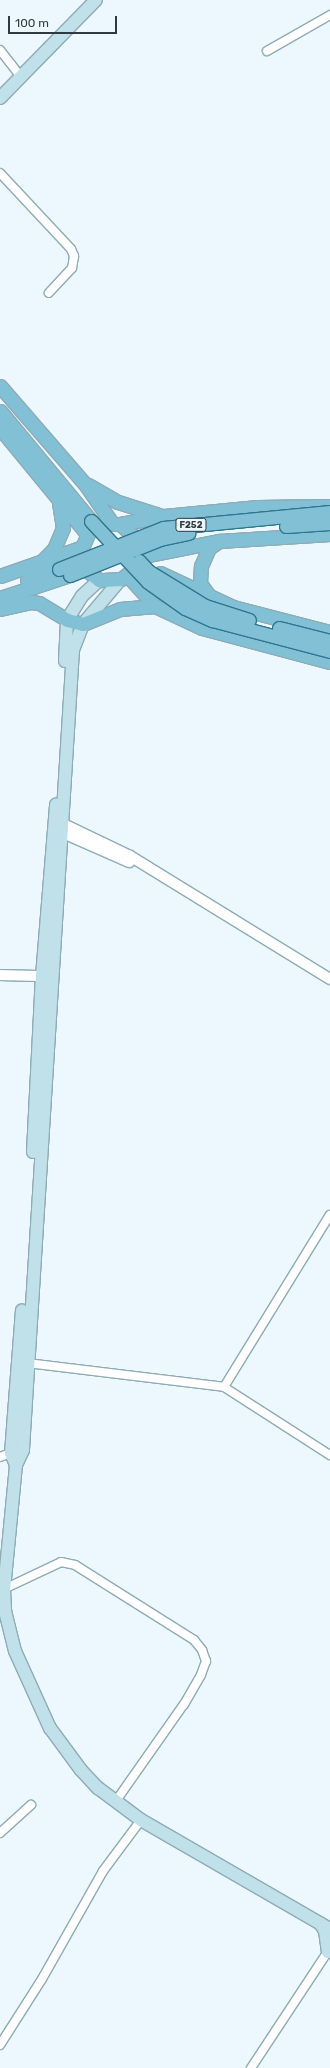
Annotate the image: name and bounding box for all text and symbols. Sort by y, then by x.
scale bar [10,8,119,34]
text: 100 m [15,16,49,30]
road number: F252 [175,518,207,532]

